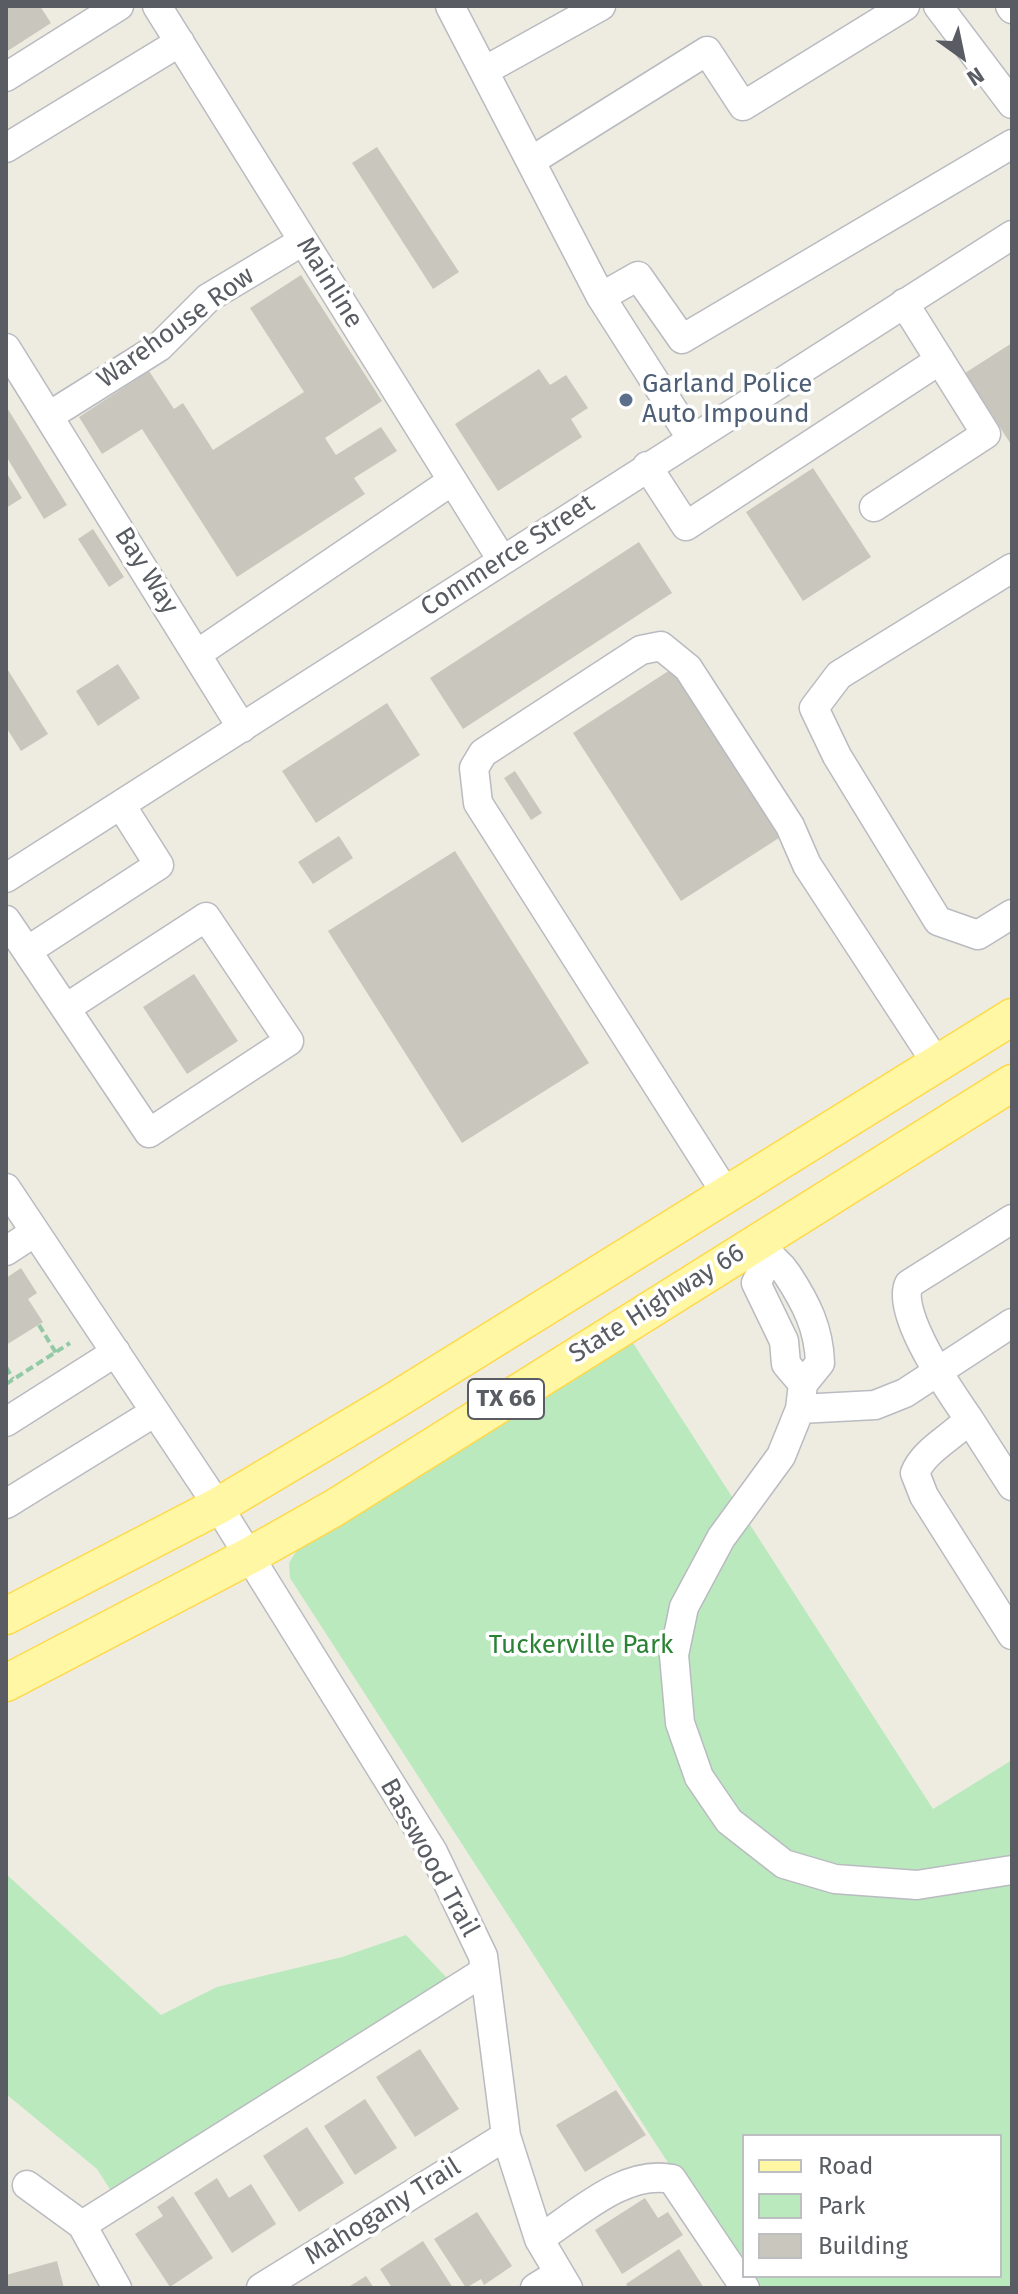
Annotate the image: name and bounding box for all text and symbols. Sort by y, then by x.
north arrow [922,16,1002,96]
text: N [962,61,989,92]
street label: Mainline [289,232,369,334]
street label: Warehouse Row [92,261,260,395]
place label: Garland Police Auto Impound [642,369,812,430]
marker: Garland Police Auto Impound [617,391,635,409]
street label: Commerce Street [415,488,601,624]
street label: Bay Way [107,522,185,620]
street label: State Highway 66 [564,1238,750,1370]
road number: TX 66 [468,1379,544,1419]
park label: Tuckerville Park [489,1630,673,1662]
street label: Basswood Trail [373,1774,485,1942]
legend [742,2134,1002,2278]
street label: Mahogany Trail [299,2152,467,2272]
text: Road [818,2152,873,2180]
text: Park [818,2192,865,2220]
text: Building [818,2232,908,2260]

